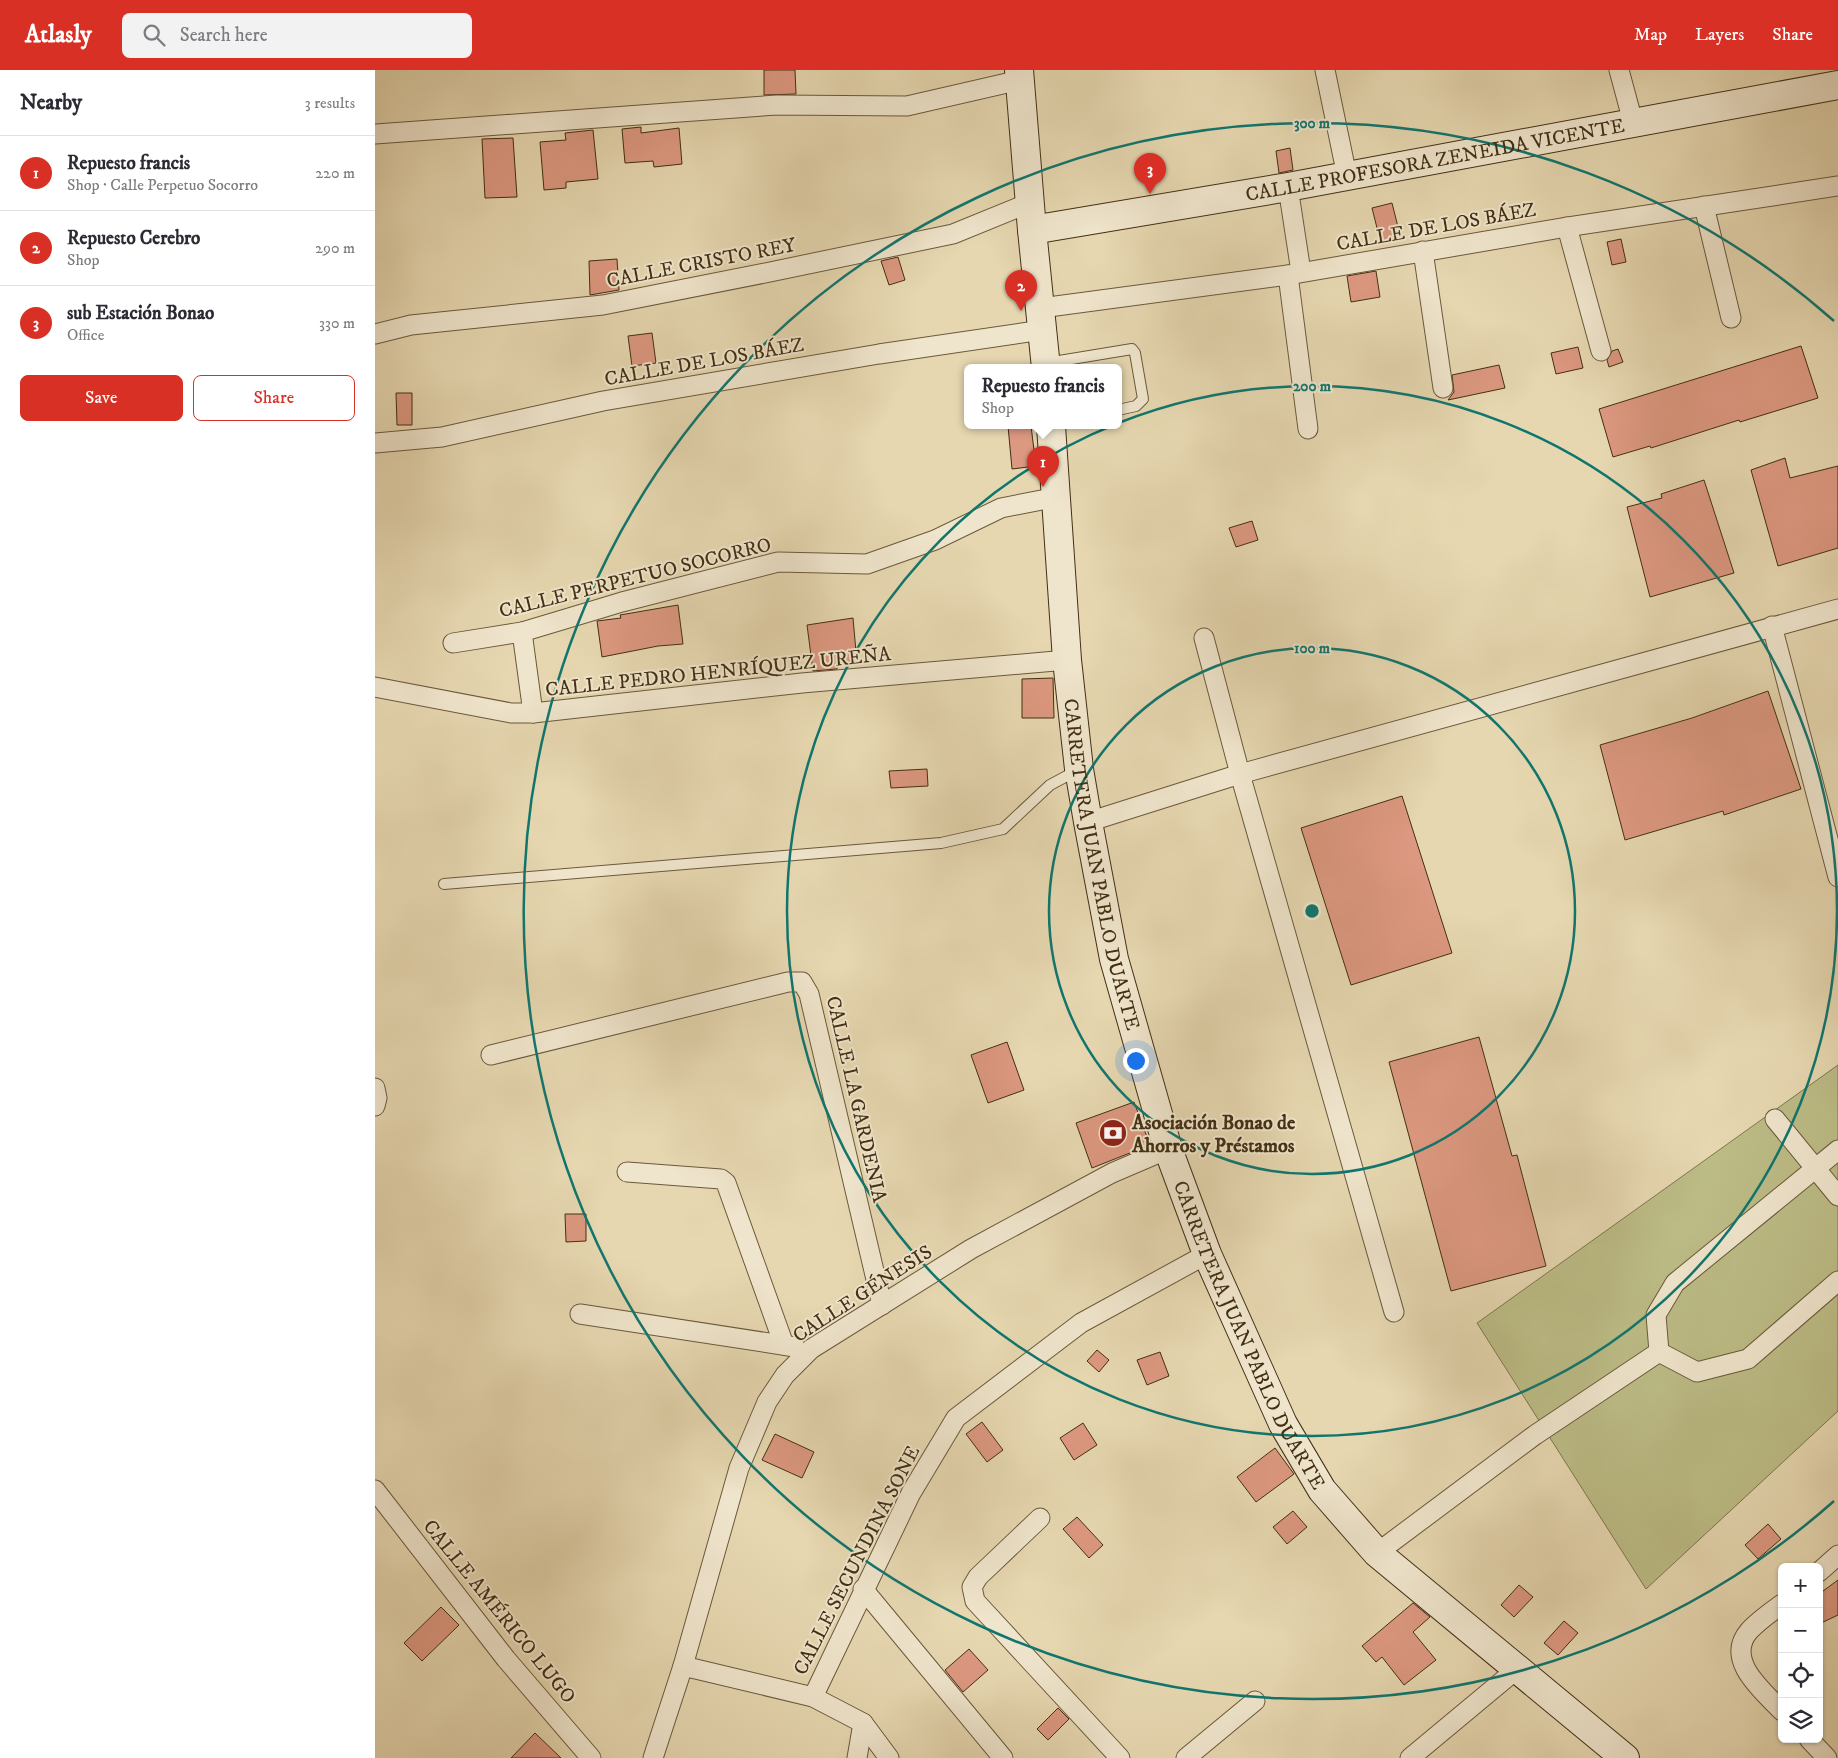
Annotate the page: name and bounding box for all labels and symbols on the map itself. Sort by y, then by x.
street label: CALLE PROFESORA ZENEIDA VICENTE [1244,114,1627,208]
text: 300 m [1294,114,1331,133]
pin: 3 [1134,153,1166,194]
street label: CALLE DE LOS BÁEZ [1334,197,1538,257]
street label: CALLE CRISTO REY [605,233,798,294]
pin: 2 [1005,270,1037,311]
street label: CALLE DE LOS BÁEZ [602,332,806,392]
text: 200 m [1293,377,1332,396]
pin: 1 [1027,446,1059,487]
street label: CALLE PERPETUO SOCORRO [497,533,774,624]
text: 100 m [1294,639,1331,658]
street label: CALLE PEDRO HENRÍQUEZ UREÑA [544,641,892,703]
street label: CARRETERA JUAN PABLO DUARTE [1057,697,1145,1033]
centre of rings [1303,902,1321,920]
street label: CALLE LA GARDENIA [820,994,892,1205]
your location [1123,1048,1149,1074]
place label: Asociación Bonao de Ahorros y Préstamos [1131,1111,1296,1159]
bank icon: Asociación Bonao de Ahorros y Préstamos [1098,1118,1128,1148]
street label: CARRETERA JUAN PABLO DUARTE [1167,1177,1330,1494]
street label: CALLE GÉNESIS [788,1240,937,1349]
street label: CALLE SECUNDINA SONE [789,1442,926,1680]
street label: CALLE AMÉRICO LUGO [417,1515,581,1709]

